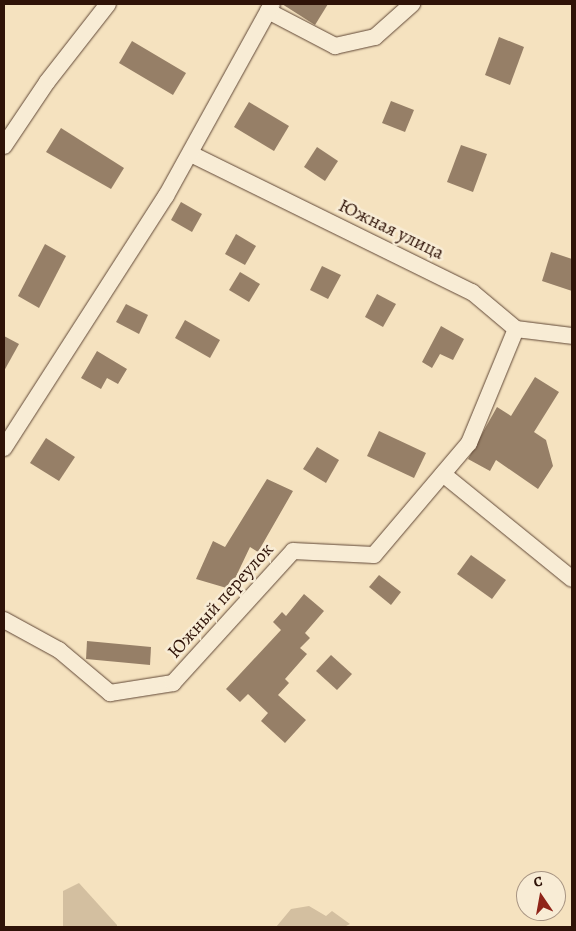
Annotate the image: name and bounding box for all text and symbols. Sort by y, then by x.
street label: Южная улица [335,195,447,265]
street label: Южный переулок [163,539,279,663]
north arrow [516,871,566,921]
text: С [532,872,544,892]

